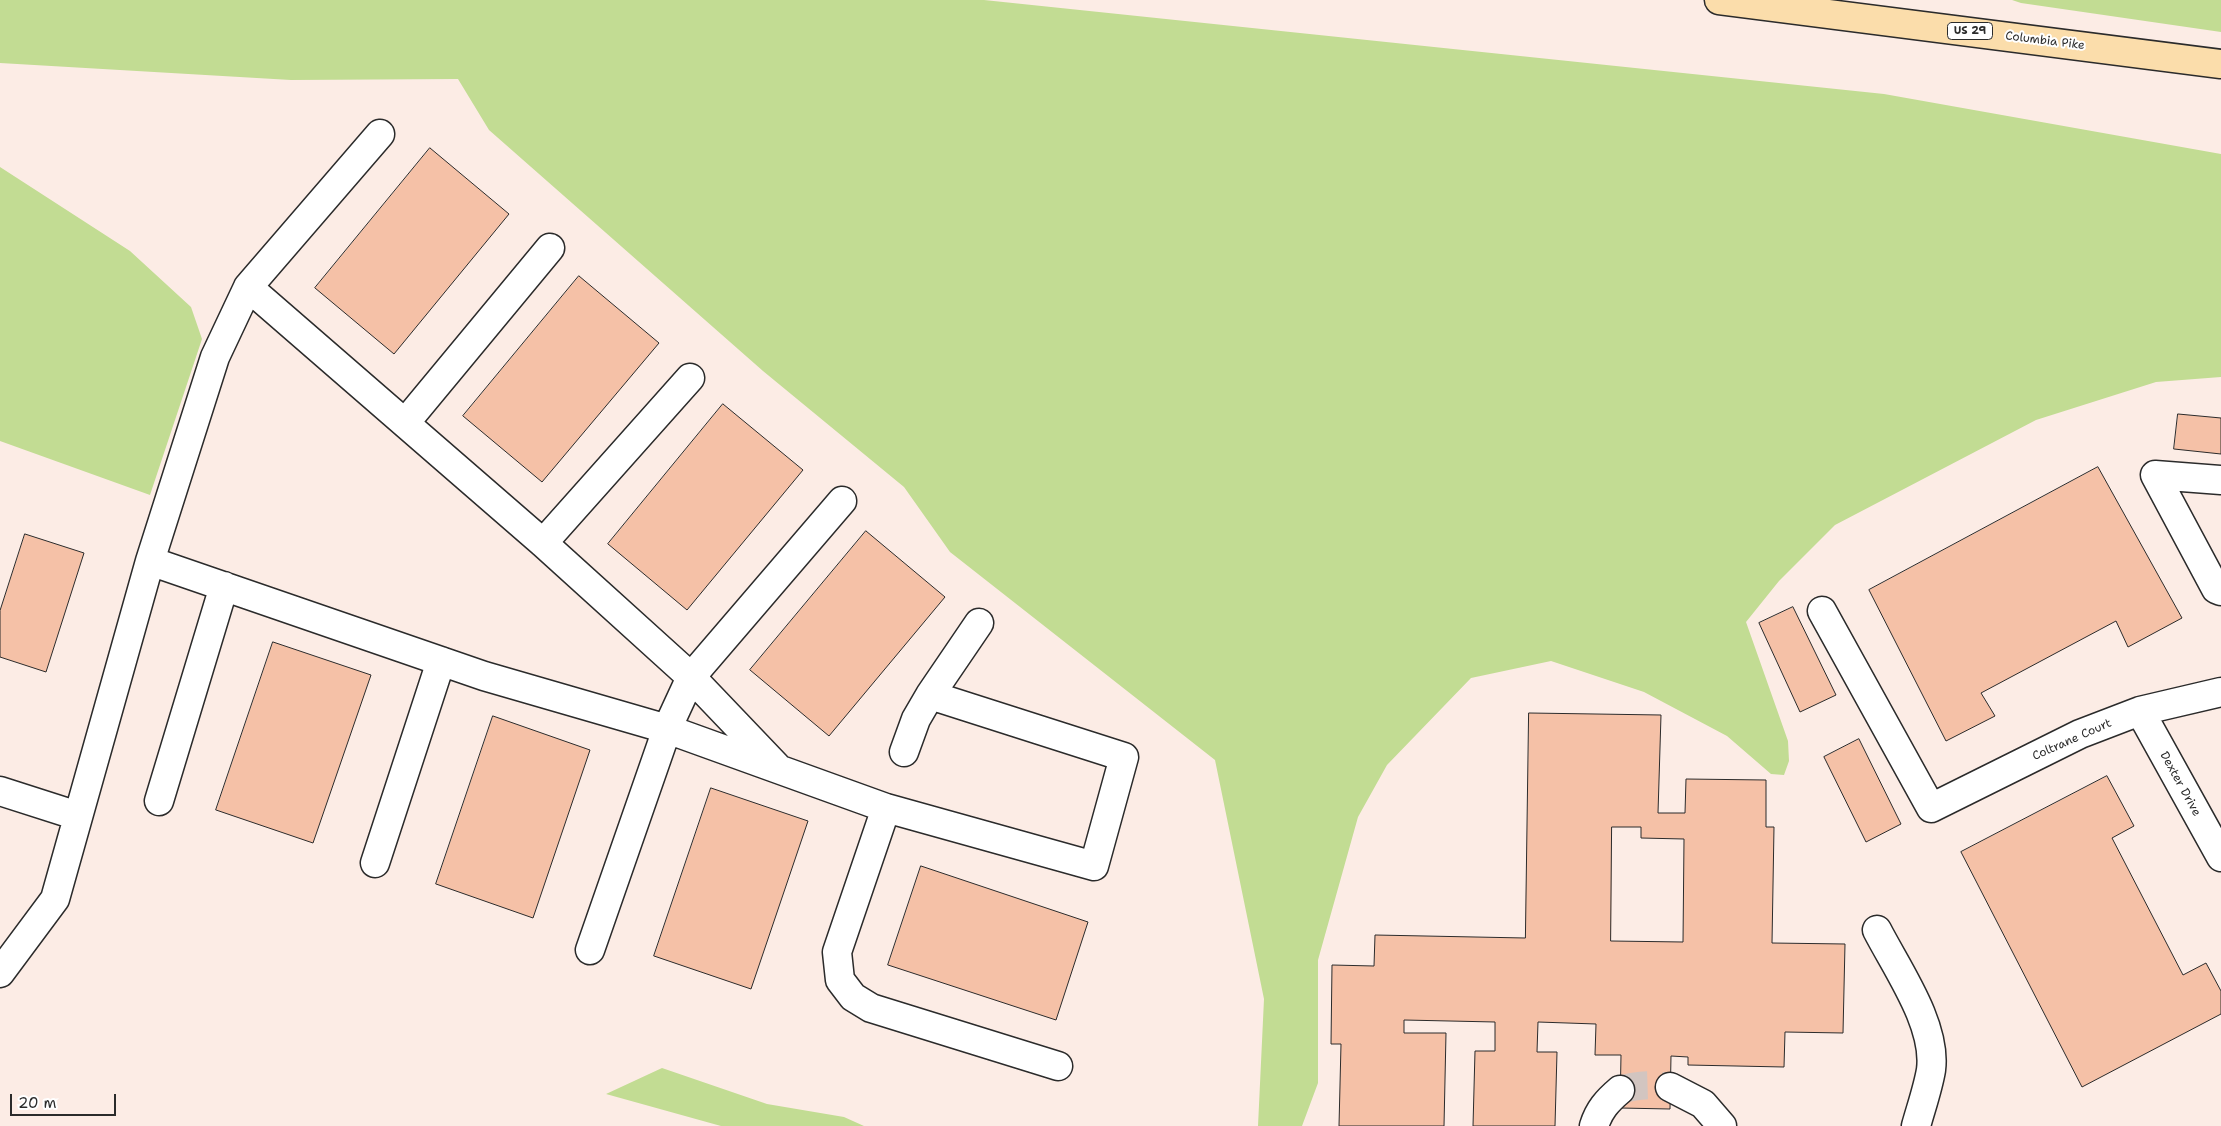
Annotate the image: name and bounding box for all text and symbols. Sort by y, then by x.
road number: US 29 [1948,22,1992,40]
street label: Columbia Pike [2004,29,2086,53]
street label: Coltrane Court [2030,716,2114,764]
street label: Dexter Drive [2156,749,2204,819]
scale bar [12,1084,119,1116]
text: 20 m [18,1093,57,1113]

